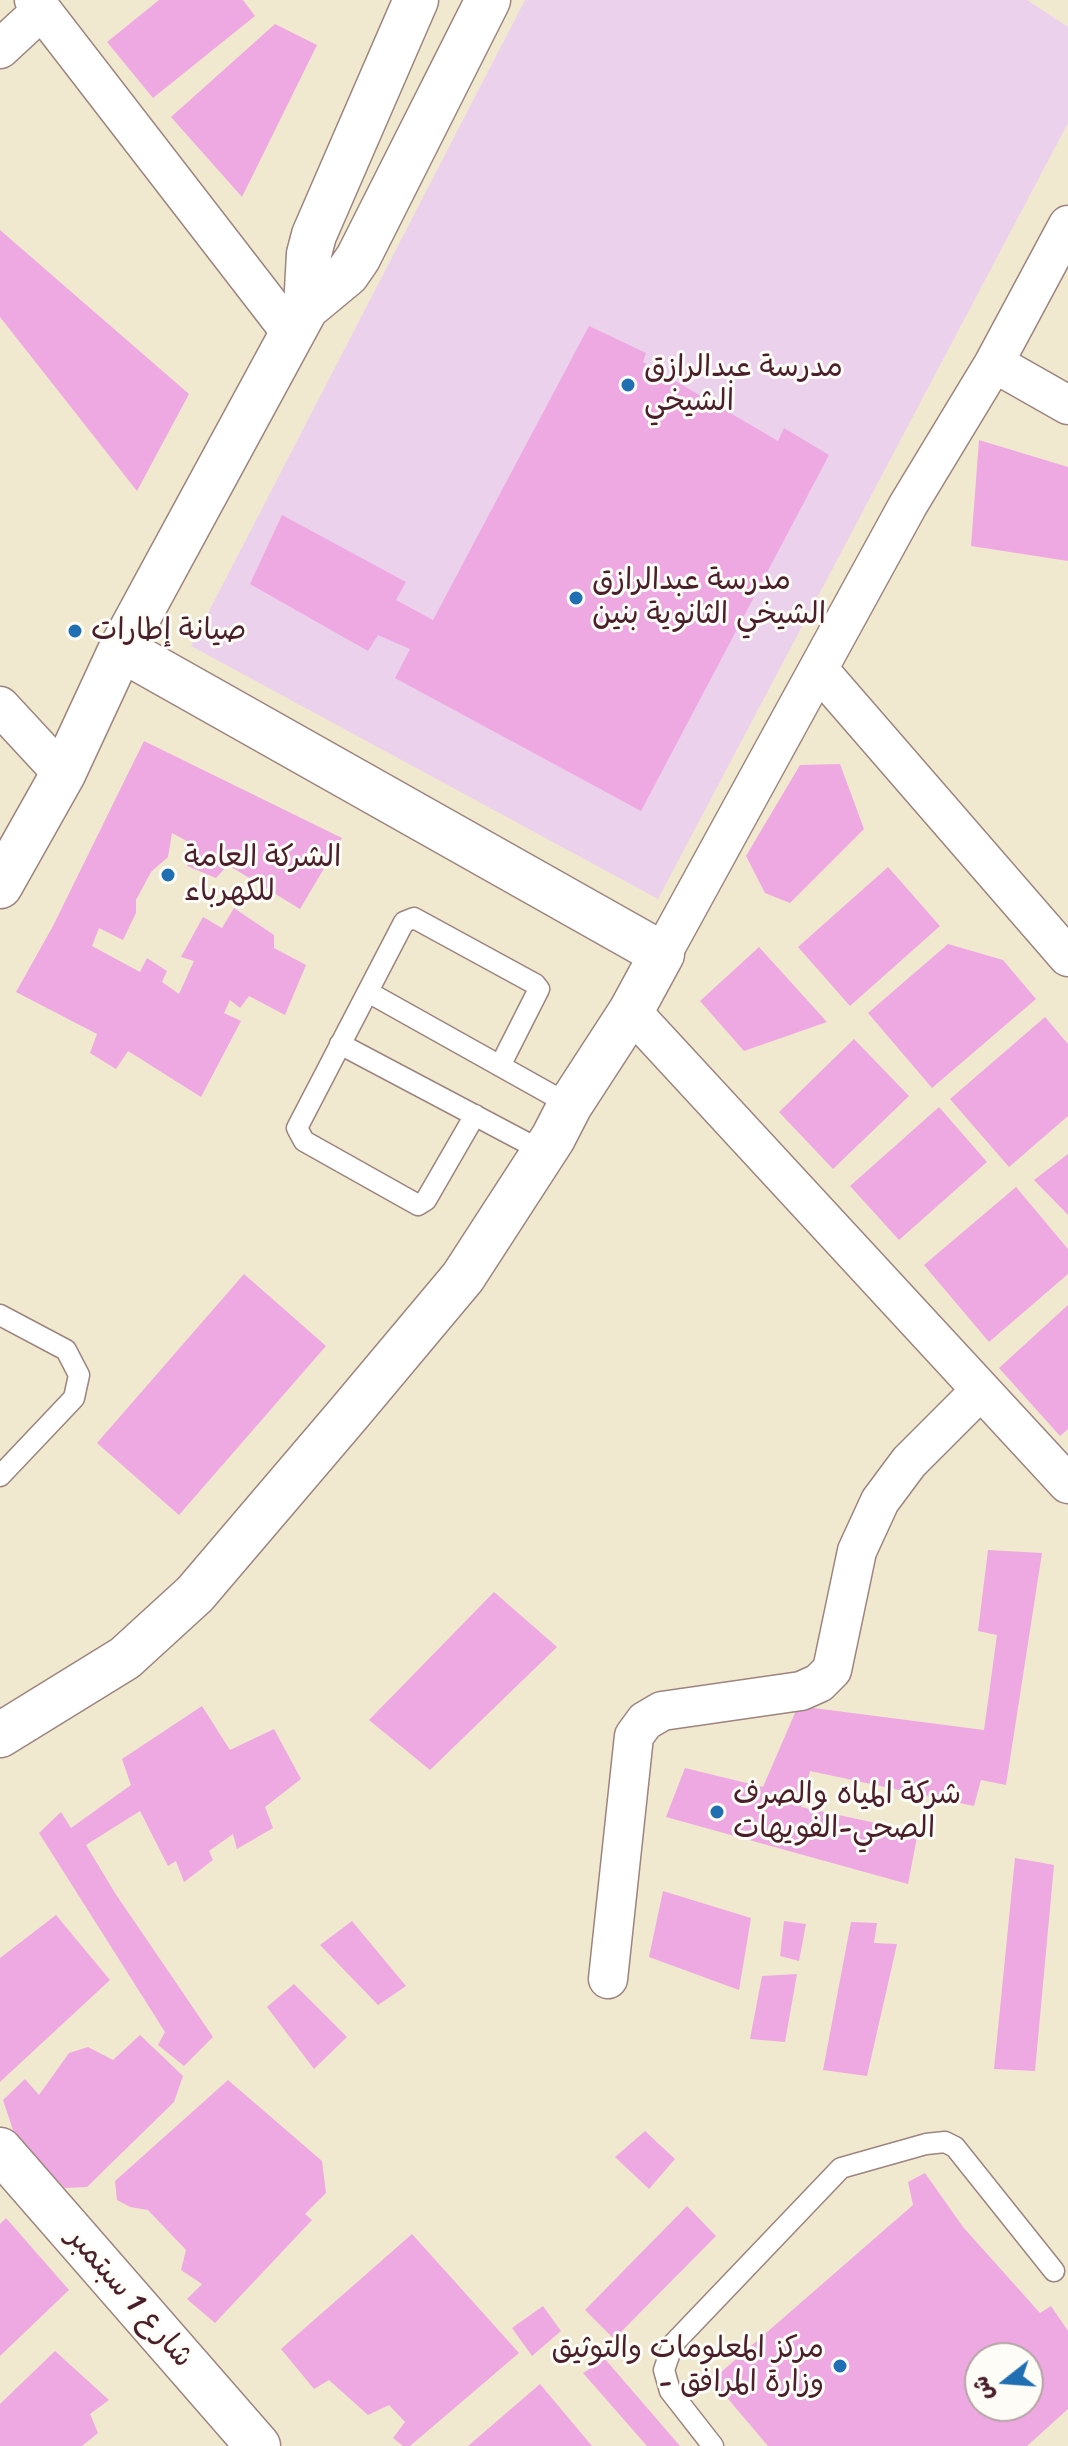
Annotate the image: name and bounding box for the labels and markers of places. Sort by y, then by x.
place label: مدرسة عبدالرازق الشيخي [644,350,843,420]
marker: مدرسة عبدالرازق الشيخي [619,376,637,394]
place label: مدرسة عبدالرازق الشيخي الثانوية بنين [592,563,826,634]
marker: مدرسة عبدالرازق الشيخي الثانوية بنين [567,589,585,607]
place label: صيانة إطارات [91,613,246,649]
marker: صيانة إطارات [66,622,84,640]
place label: الشركة العامة للكهرباء [184,840,341,910]
marker: الشركة العامة للكهرباء [159,866,177,884]
place label: شركة المياه والصرف الصحي-الفويهات [733,1777,961,1848]
marker: شركة المياه والصرف الصحي-الفويهات [708,1803,726,1821]
place label: مركز المعلومات والتوثيق - وزارة المرافق [551,2331,824,2402]
marker: مركز المعلومات والتوثيق - وزارة المرافق [831,2357,849,2375]

